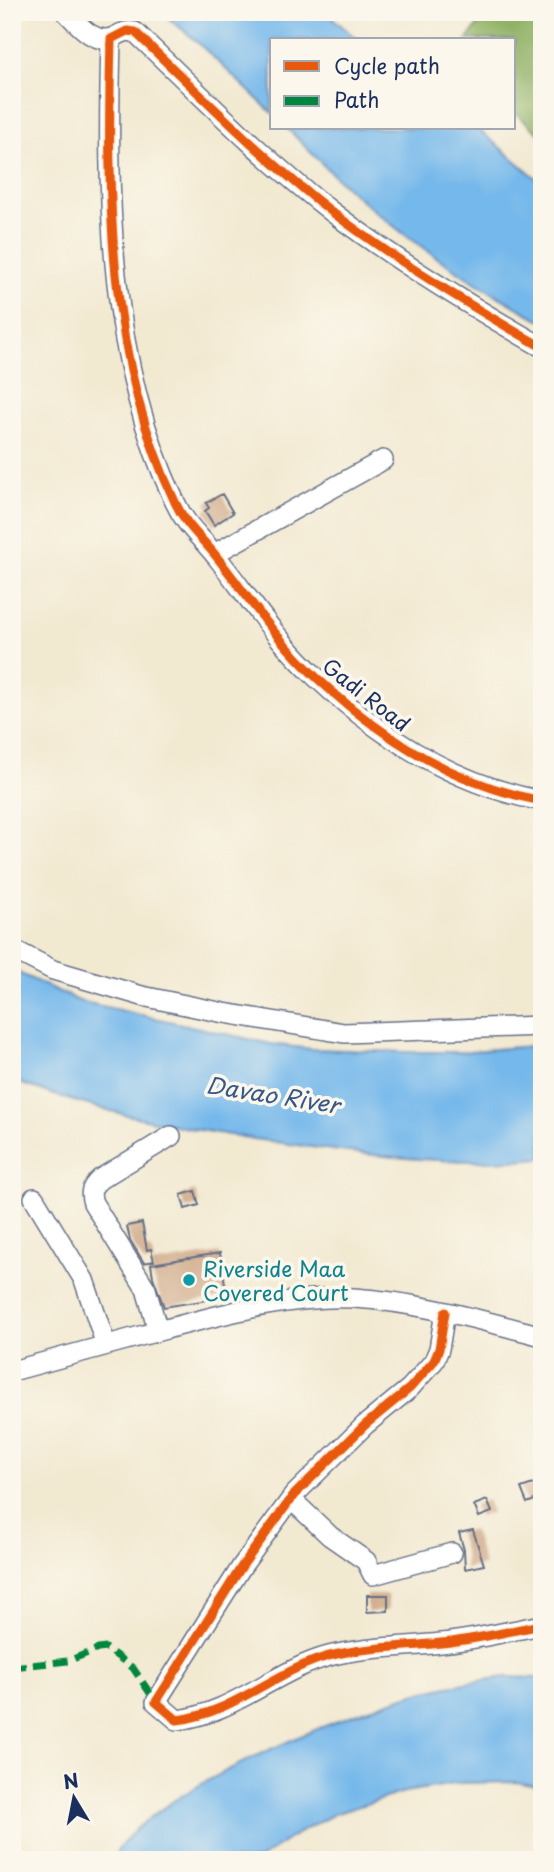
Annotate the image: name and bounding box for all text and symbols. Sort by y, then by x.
legend [270,38,516,130]
text: Cycle path [334,49,440,81]
text: Path [334,83,379,115]
street label: Gadi Road [316,649,418,739]
water label: Davao River [204,1066,345,1122]
place label: Riverside Maa Covered Court [203,1252,349,1308]
marker: Riverside Maa Covered Court [181,1272,197,1288]
north arrow [38,1764,108,1834]
text: N [61,1765,81,1795]

